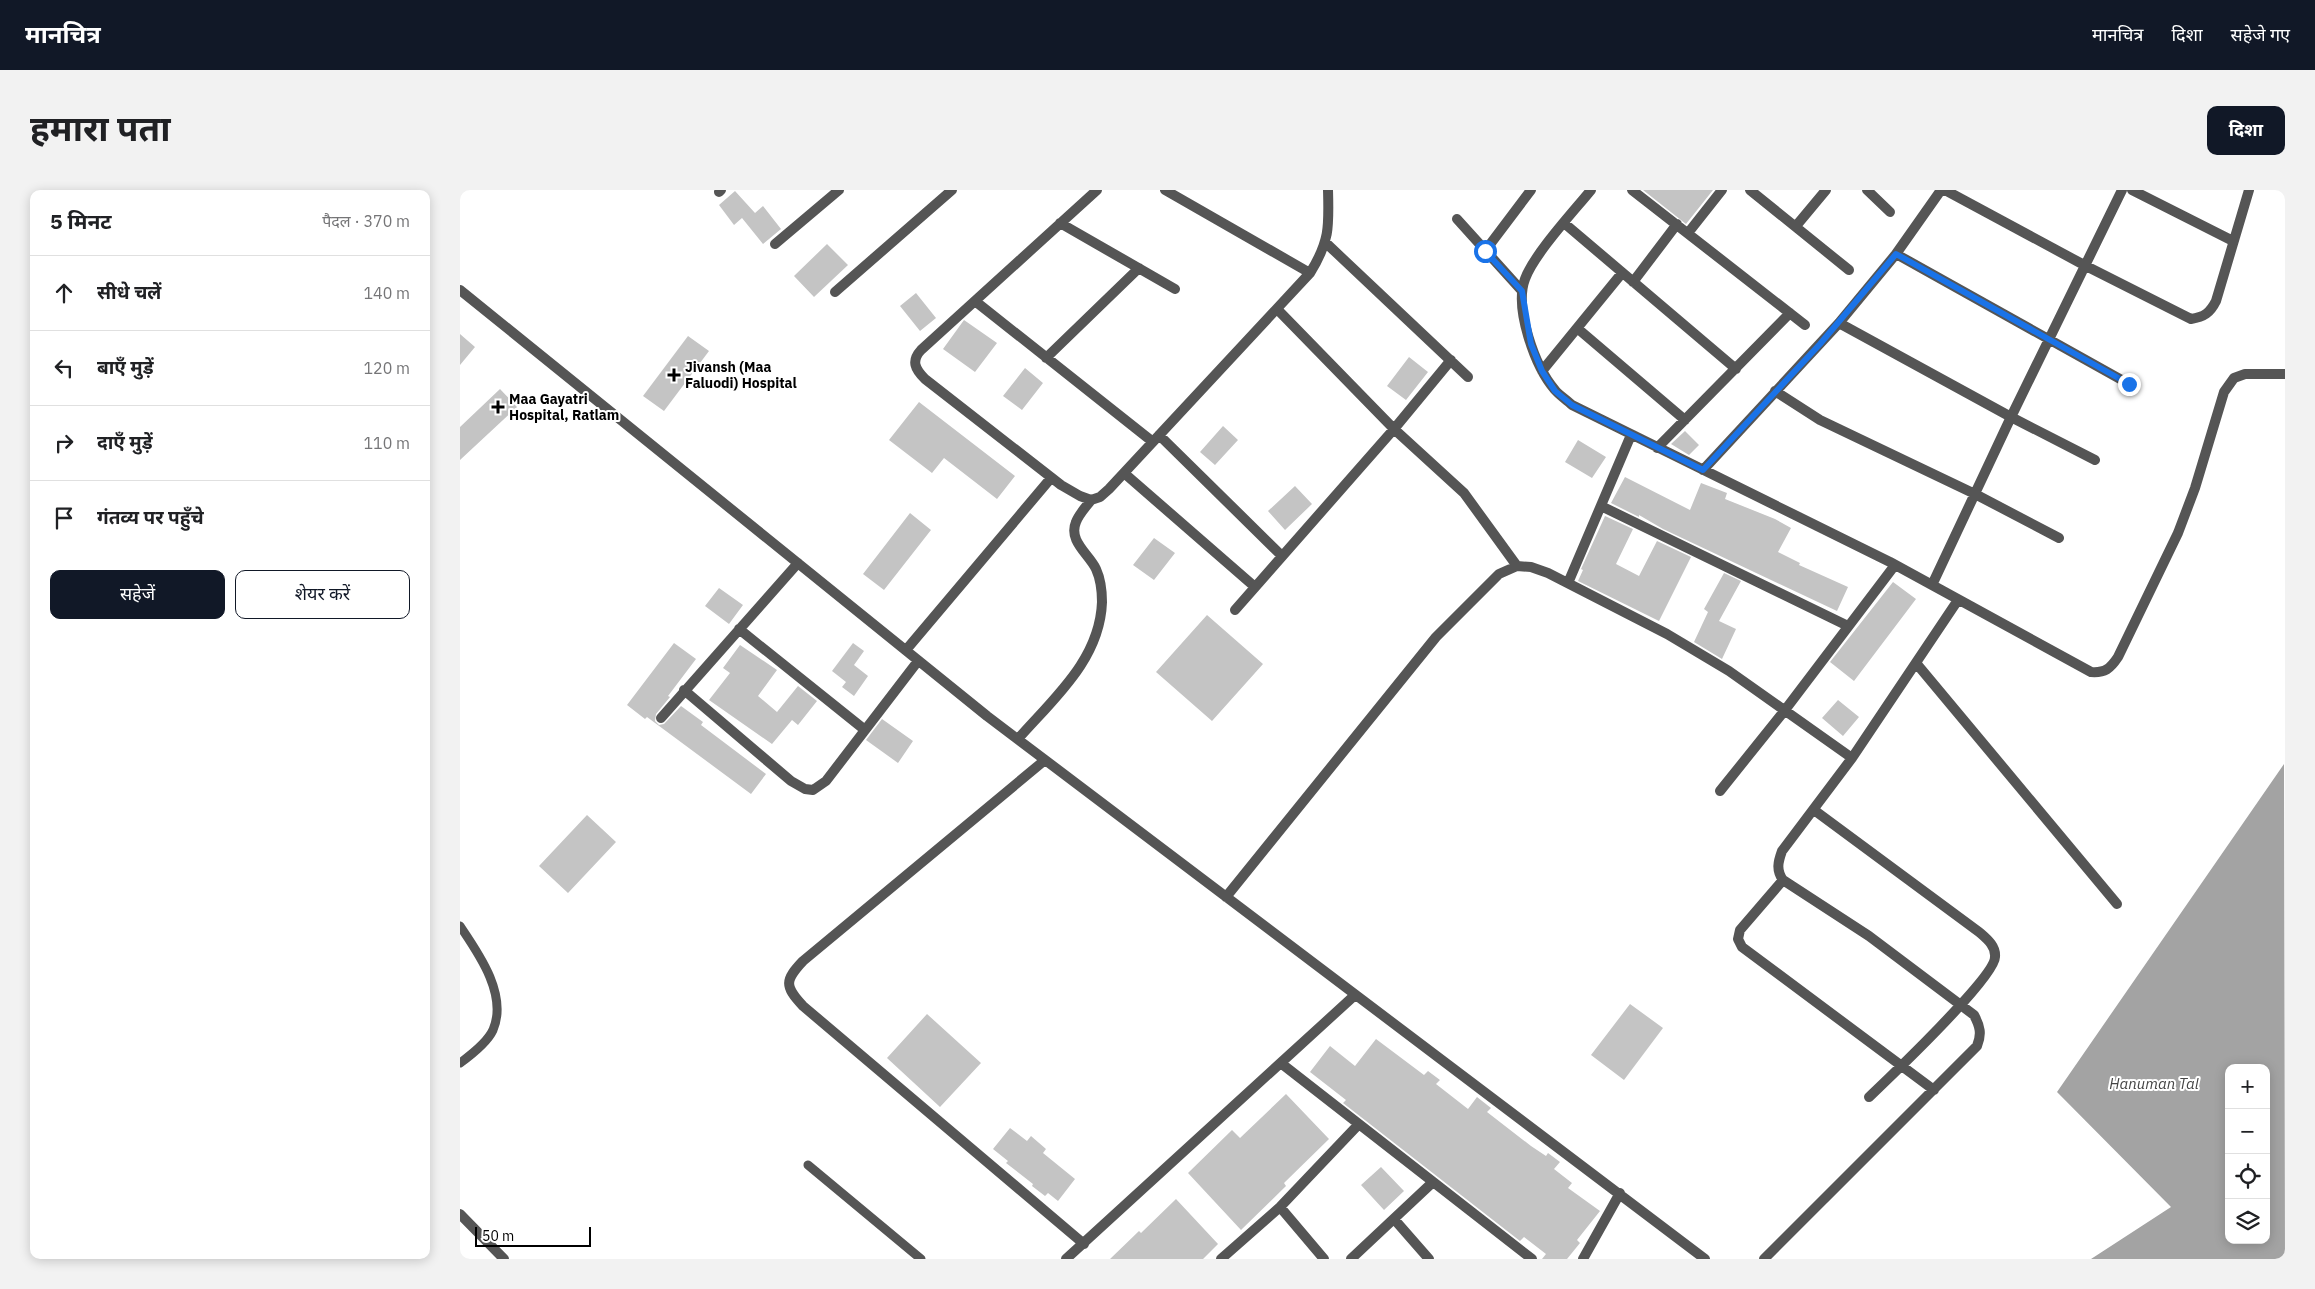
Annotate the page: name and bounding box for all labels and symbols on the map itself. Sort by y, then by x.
route start [1474,240,1497,263]
place label: Jivansh (Maa Faluodi) Hospital [685,358,797,392]
marker: Jivansh (Maa Faluodi) Hospital [667,368,681,382]
route end [2118,373,2141,396]
place label: Maa Gayatri Hospital, Ratlam [509,390,619,424]
marker: Maa Gayatri Hospital, Ratlam [491,400,505,414]
water label: Hanuman Tal [2109,1074,2199,1093]
scale bar [475,1224,591,1247]

